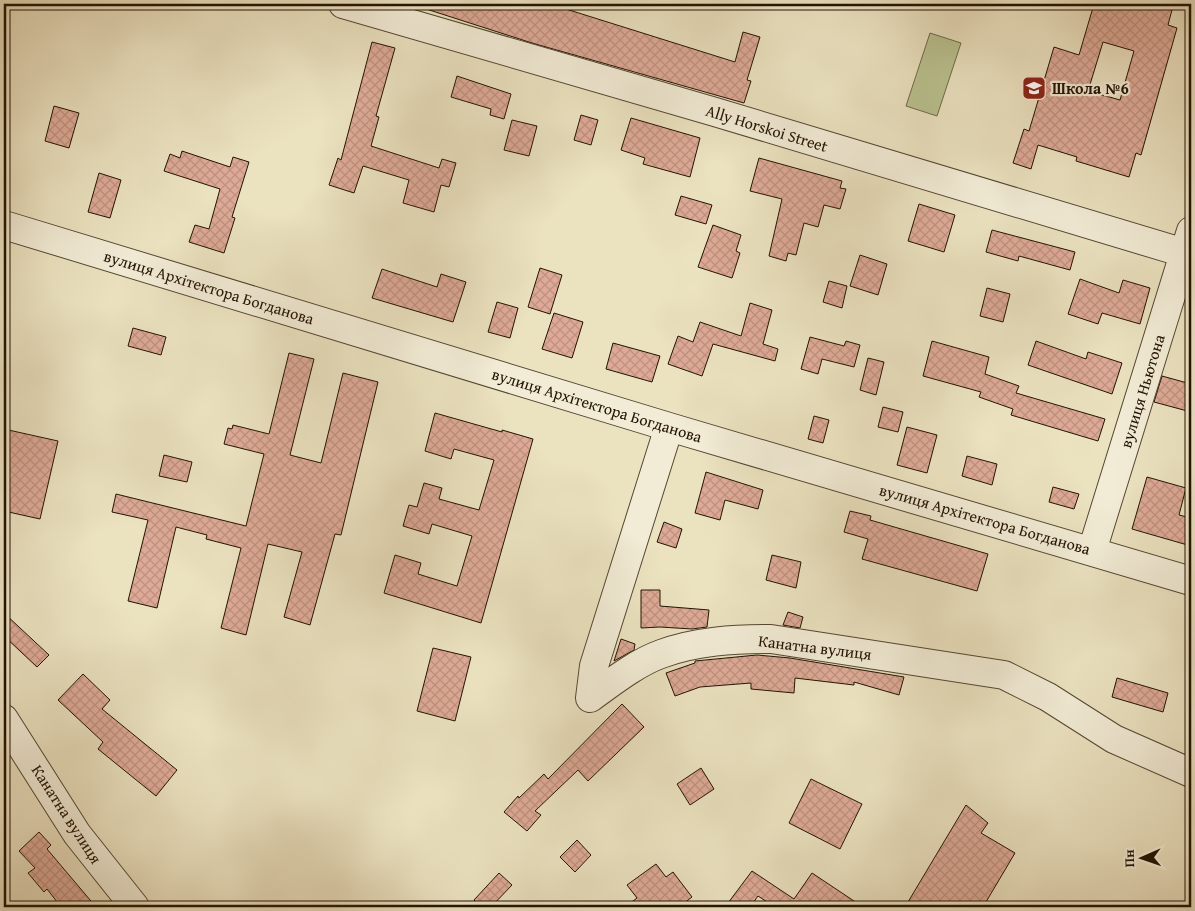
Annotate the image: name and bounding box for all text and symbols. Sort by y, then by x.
school or university icon: Школа №6 [1021,75,1047,101]
place label: Школа №6 [1052,76,1129,100]
street label: Ally Horskoi Street [703,98,831,158]
street label: вулиця Архітектора Богданова [101,244,317,331]
street label: вулиця Ньютона [1113,331,1171,451]
street label: вулиця Архітектора Богданова [489,362,705,449]
street label: вулиця Архітектора Богданова [877,477,1094,561]
street label: Канатна вулиця [757,628,873,666]
street label: Канатна вулиця [26,760,108,868]
north arrow [1118,834,1168,884]
text: Пн [1119,849,1139,868]

